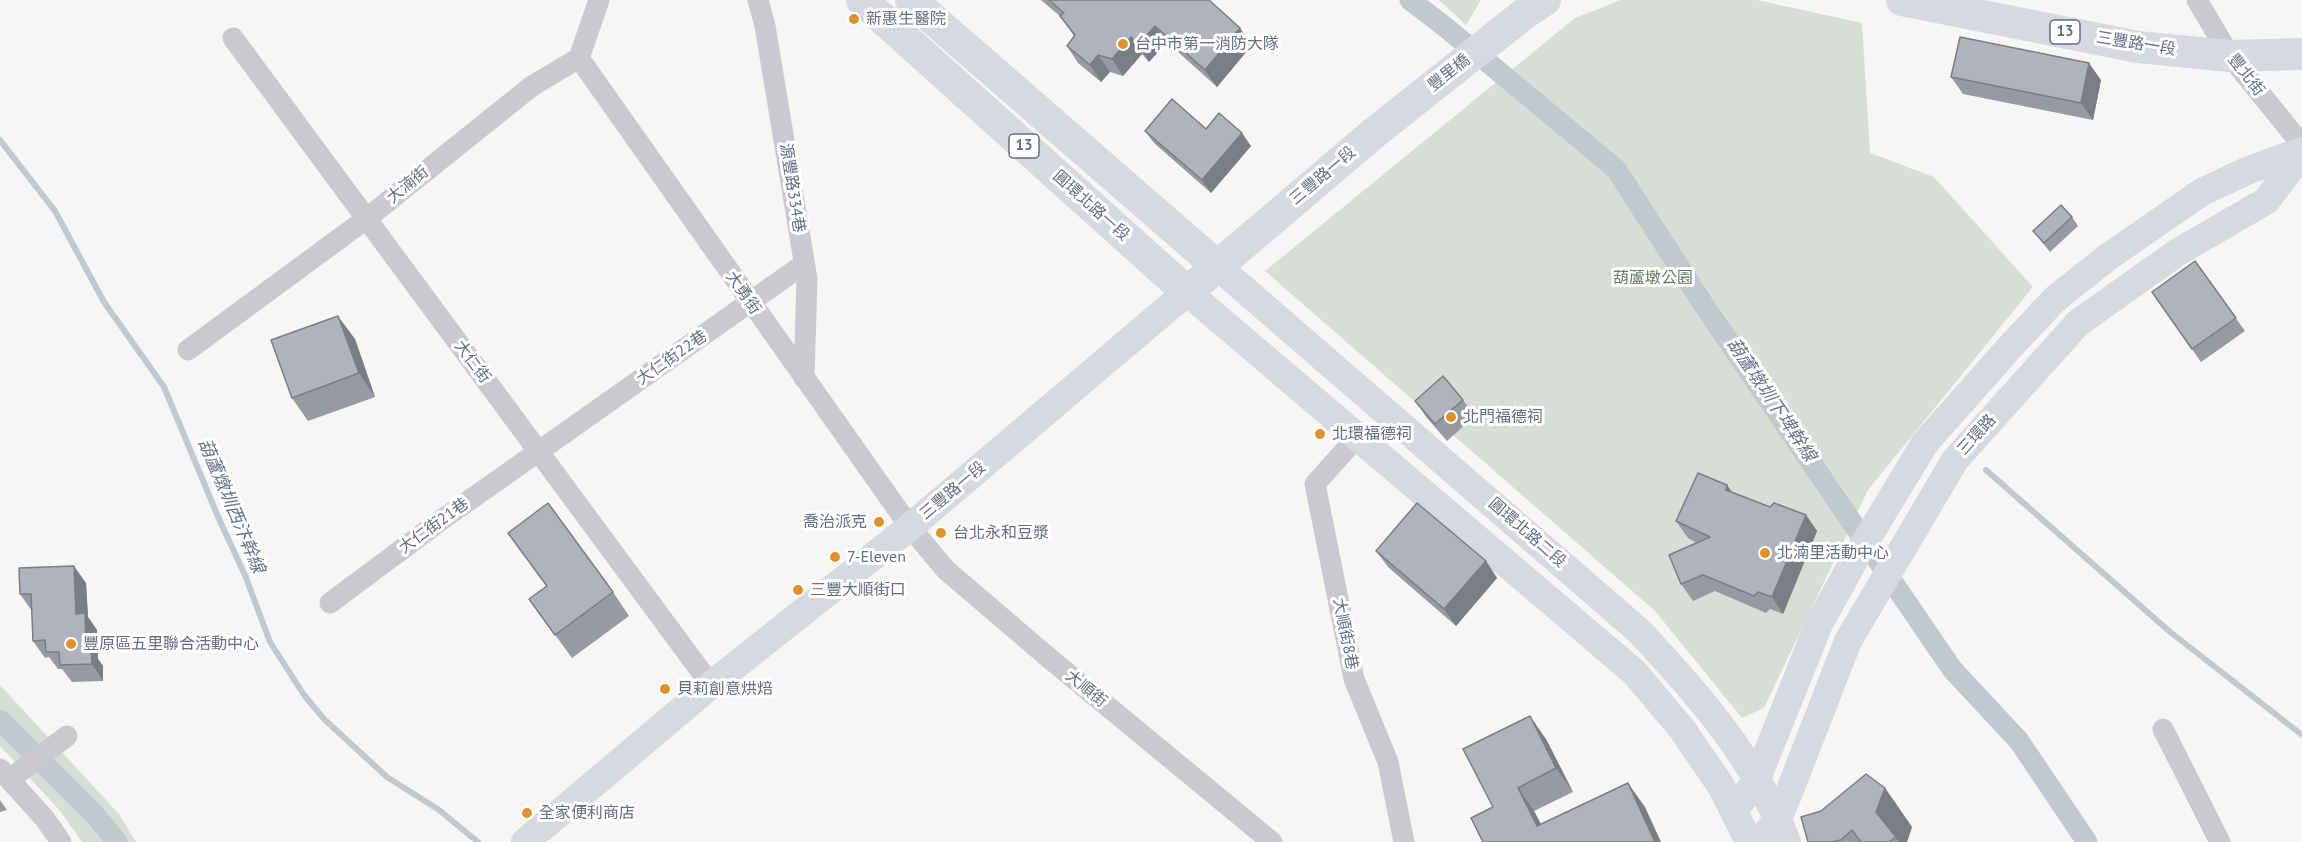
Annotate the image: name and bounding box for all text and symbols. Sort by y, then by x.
place label: 新惠生醫院 [866,9,946,29]
marker: 新惠生醫院 [847,12,861,26]
road number: 13 [2050,20,2080,44]
street label: 三豐路一段 [2095,28,2177,60]
place label: 台中市第一消防大隊 [1135,34,1279,54]
marker: 台中市第一消防大隊 [1116,37,1130,51]
street label: 豐北街 [2224,50,2268,100]
street label: 豐里橋 [1424,51,1474,95]
road number: 13 [1009,134,1039,158]
street label: 源豐路334巷 [775,142,809,234]
street label: 三豐路一段 [1286,143,1360,209]
street label: 大湳街 [383,162,433,208]
street label: 圓環北路一段 [1049,167,1133,245]
street label: 大勇街 [721,268,765,318]
park label: 葫蘆墩公園 [1613,268,1693,288]
street label: 大仁街22巷 [633,327,711,389]
water label: 葫蘆墩圳下埤幹線 [1722,334,1820,466]
street label: 大仁街 [450,337,494,387]
place label: 北門福德祠 [1463,407,1543,427]
marker: 北門福德祠 [1444,410,1458,424]
street label: 三環路 [1954,411,2000,459]
place label: 北環福德祠 [1332,424,1412,444]
marker: 北環福德祠 [1313,427,1327,441]
water label: 葫蘆燉圳西汴幹線 [193,436,269,576]
street label: 三豐路一段 [916,458,990,524]
street label: 大仁街21巷 [395,494,473,558]
street label: 圓環北路二段 [1484,494,1570,572]
place label: 喬治派克 [803,512,867,532]
marker: 喬治派克 [872,515,886,529]
place label: 台北永和豆漿 [953,523,1049,543]
marker: 台北永和豆漿 [934,526,948,540]
place label: 北湳里活動中心 [1777,543,1889,563]
marker: 北湳里活動中心 [1758,546,1772,560]
place label: 7-Eleven [847,547,906,567]
marker: 7-Eleven [828,550,842,564]
place label: 三豐大順街口 [810,580,906,600]
marker: 三豐大順街口 [791,583,805,597]
street label: 大順街8巷 [1329,596,1361,672]
place label: 豐原區五里聯合活動中心 [83,634,259,654]
marker: 豐原區五里聯合活動中心 [64,637,78,651]
street label: 大順街 [1061,666,1111,712]
place label: 貝莉創意烘焙 [677,679,773,699]
marker: 貝莉創意烘焙 [658,682,672,696]
place label: 全家便利商店 [539,803,635,823]
marker: 全家便利商店 [520,806,534,820]

